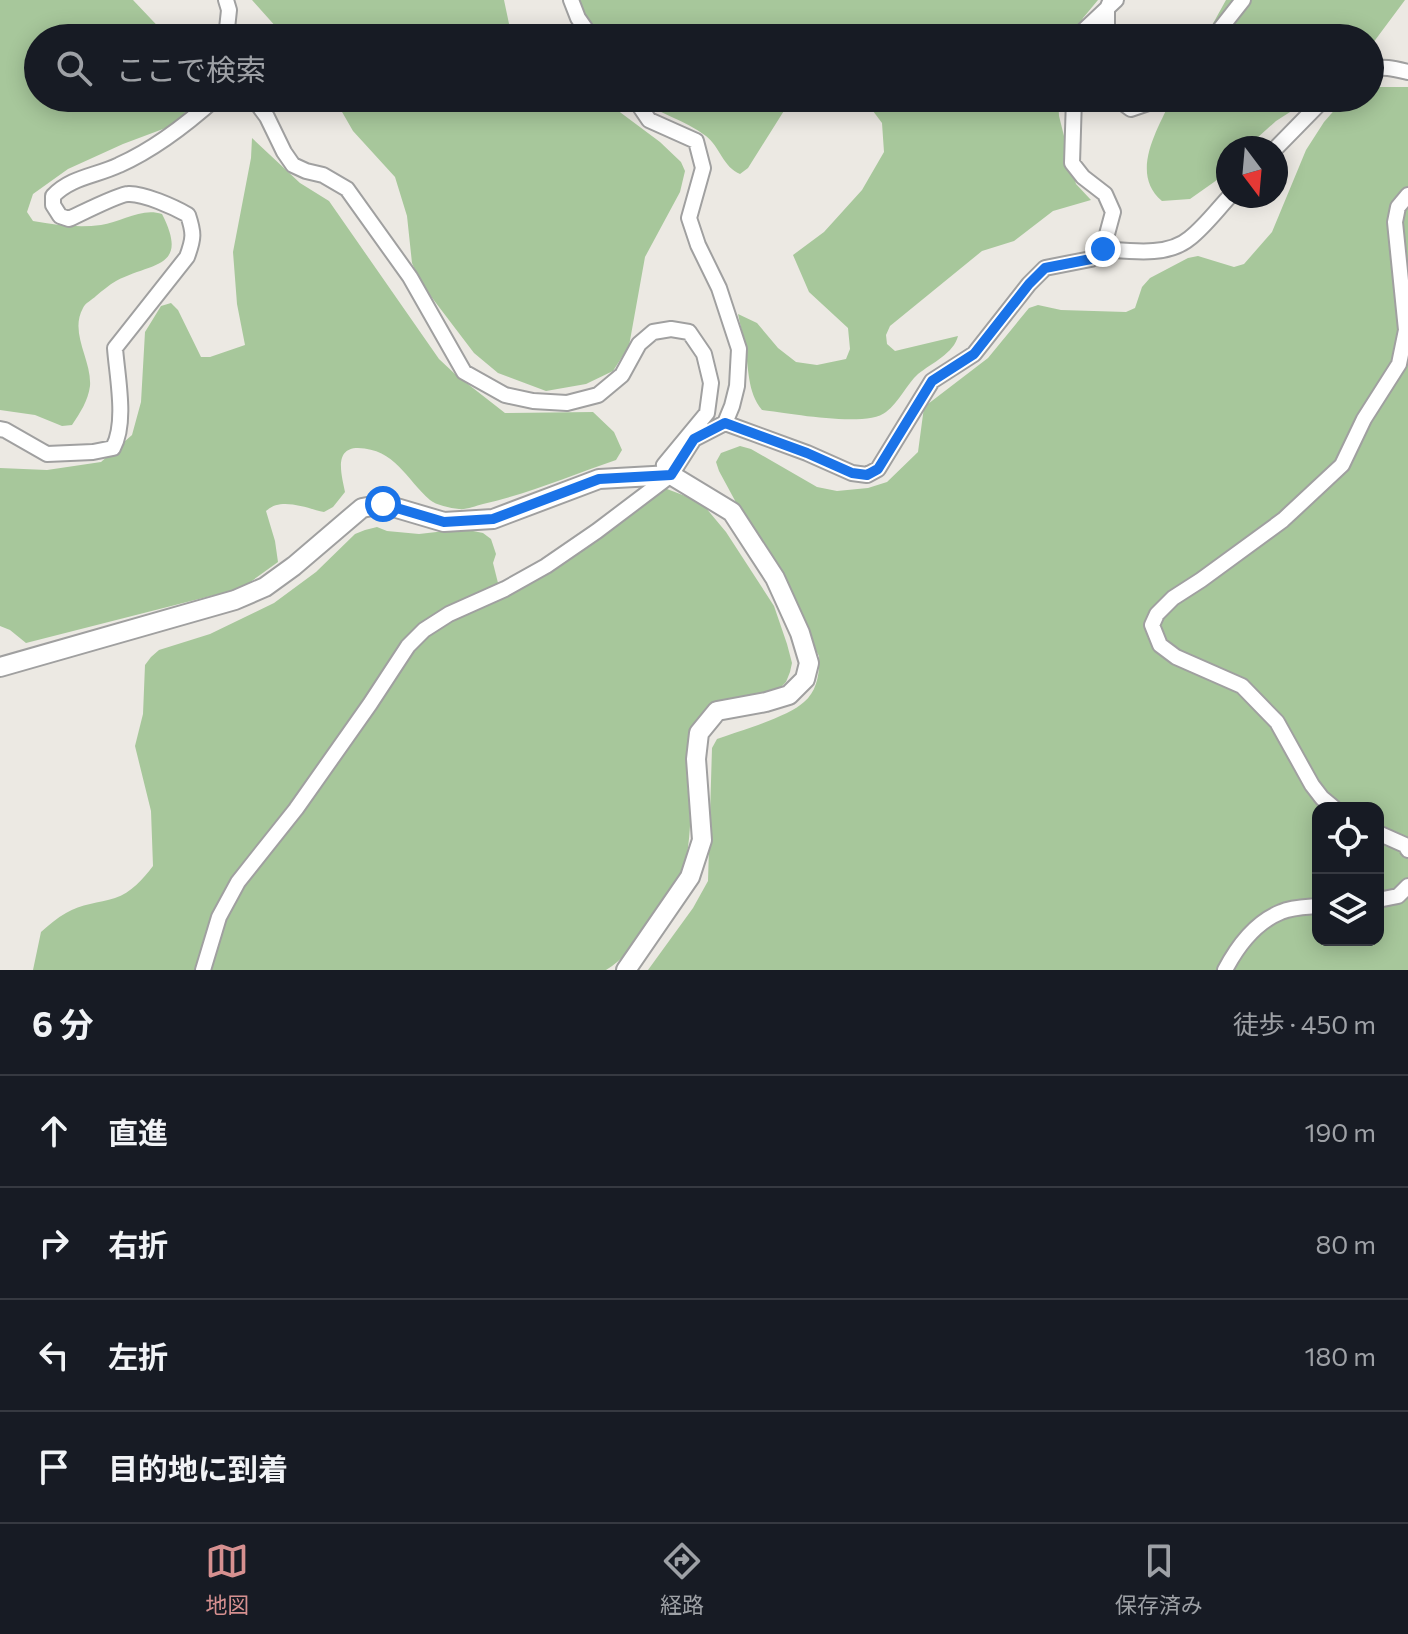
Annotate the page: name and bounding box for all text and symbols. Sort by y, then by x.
search box [24,24,1384,112]
icon: search [52,46,96,90]
text: ここで検索 [116,50,266,87]
north arrow [1216,136,1288,208]
route end [1085,231,1121,267]
route start [365,486,401,522]
map controls [1312,802,1384,946]
button: locate [1312,802,1384,874]
button: layers [1312,874,1384,946]
text: 6 分 [32,1002,93,1044]
text: 徒歩 · 450 m [1233,1008,1376,1039]
icon: ahead [32,1109,76,1153]
text: 直進 [108,1113,168,1150]
text: 190 m [1304,1116,1376,1147]
icon: right [32,1221,76,1265]
text: 右折 [108,1225,168,1262]
text: 80 m [1316,1228,1376,1259]
icon: left [32,1333,76,1377]
text: 左折 [108,1337,168,1374]
text: 180 m [1304,1340,1376,1371]
icon: arrive [32,1445,76,1489]
text: 目的地に到着 [108,1449,288,1486]
tab: 地図 [205,1539,249,1619]
tab: 経路 [660,1539,704,1619]
tab: 保存済み [1115,1539,1203,1619]

